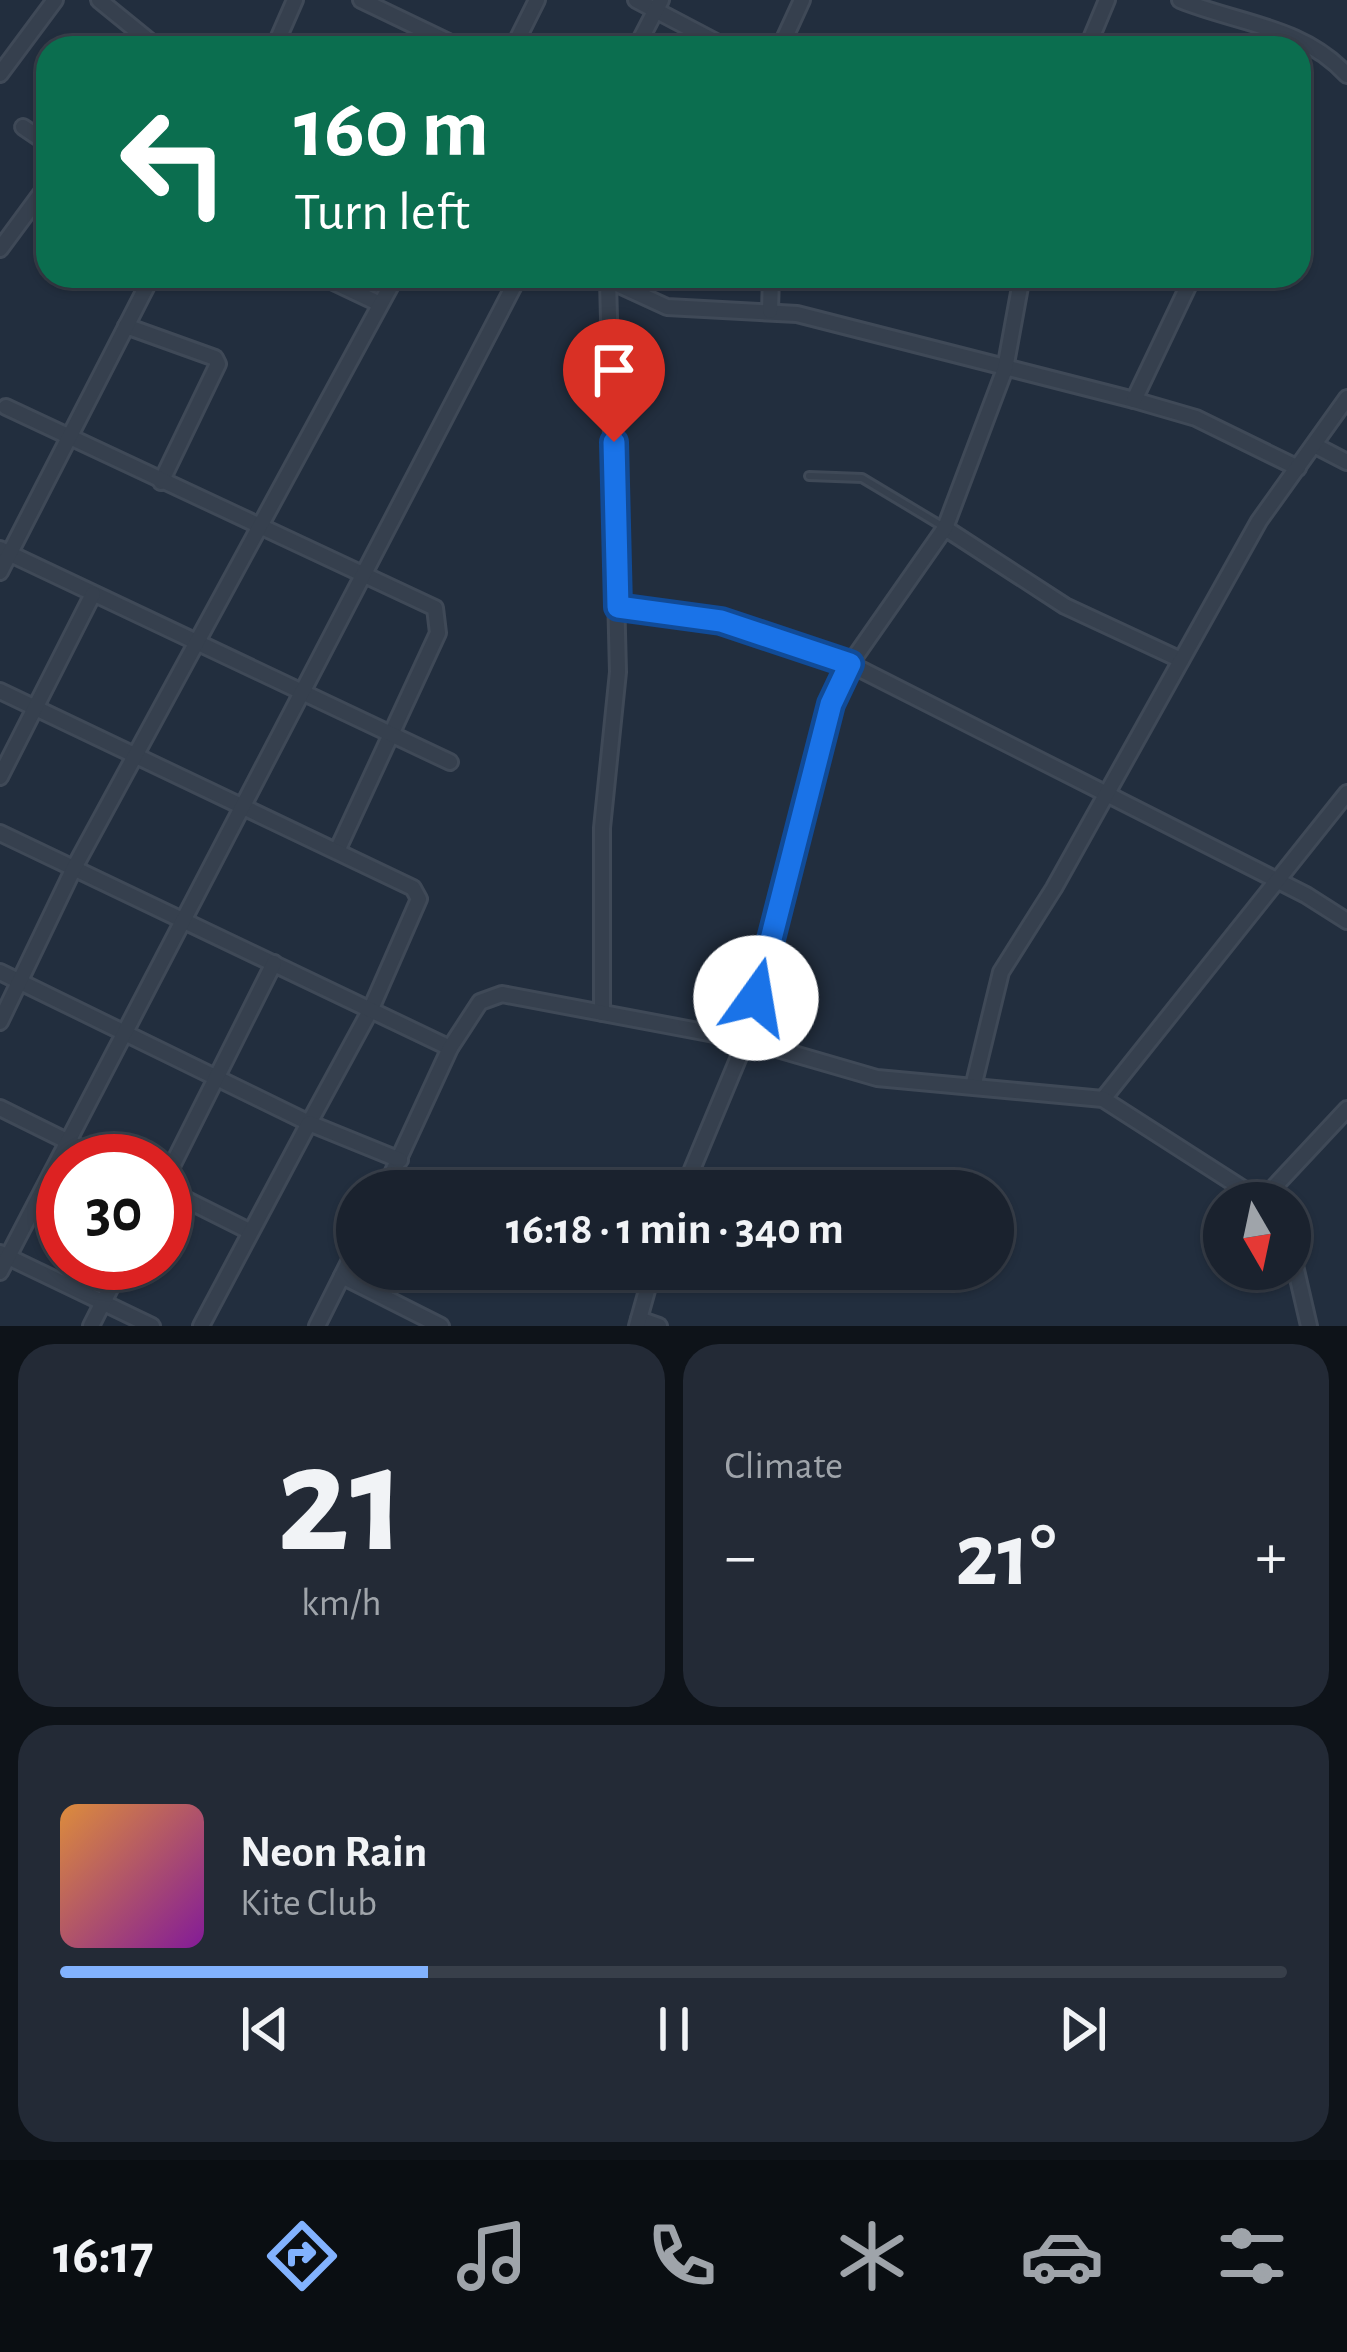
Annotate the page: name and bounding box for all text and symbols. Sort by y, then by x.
icon: left [96,84,252,240]
text: 160 m [294,88,489,172]
text: Turn left [294,186,470,240]
pin [563,319,665,442]
icon: arrive [581,337,647,403]
position arrow [693,935,819,1061]
speed limit sign: 30 [36,1134,192,1290]
north arrow [1203,1182,1311,1290]
map controls [1203,1182,1311,1290]
text: 16:18 · 1 min · 340 m [506,1207,844,1252]
text: 21 [276,1424,406,1580]
text: Climate [725,1447,843,1486]
text: 21° [955,1512,1056,1602]
text: − [725,1524,756,1590]
text: + [1255,1524,1287,1590]
text: km/h [301,1584,381,1623]
text: Neon Rain [240,1830,427,1875]
text: Kite Club [240,1884,377,1923]
icon: previous [232,1996,298,2062]
icon: pause [641,1996,707,2062]
icon: next [1050,1996,1116,2062]
icon: directions [260,2214,344,2298]
icon: music [450,2214,534,2298]
icon: phone [640,2214,724,2298]
icon: climate [830,2214,914,2298]
icon: car [1020,2214,1104,2298]
icon: filters [1210,2214,1294,2298]
text: 16:17 [53,2229,154,2283]

